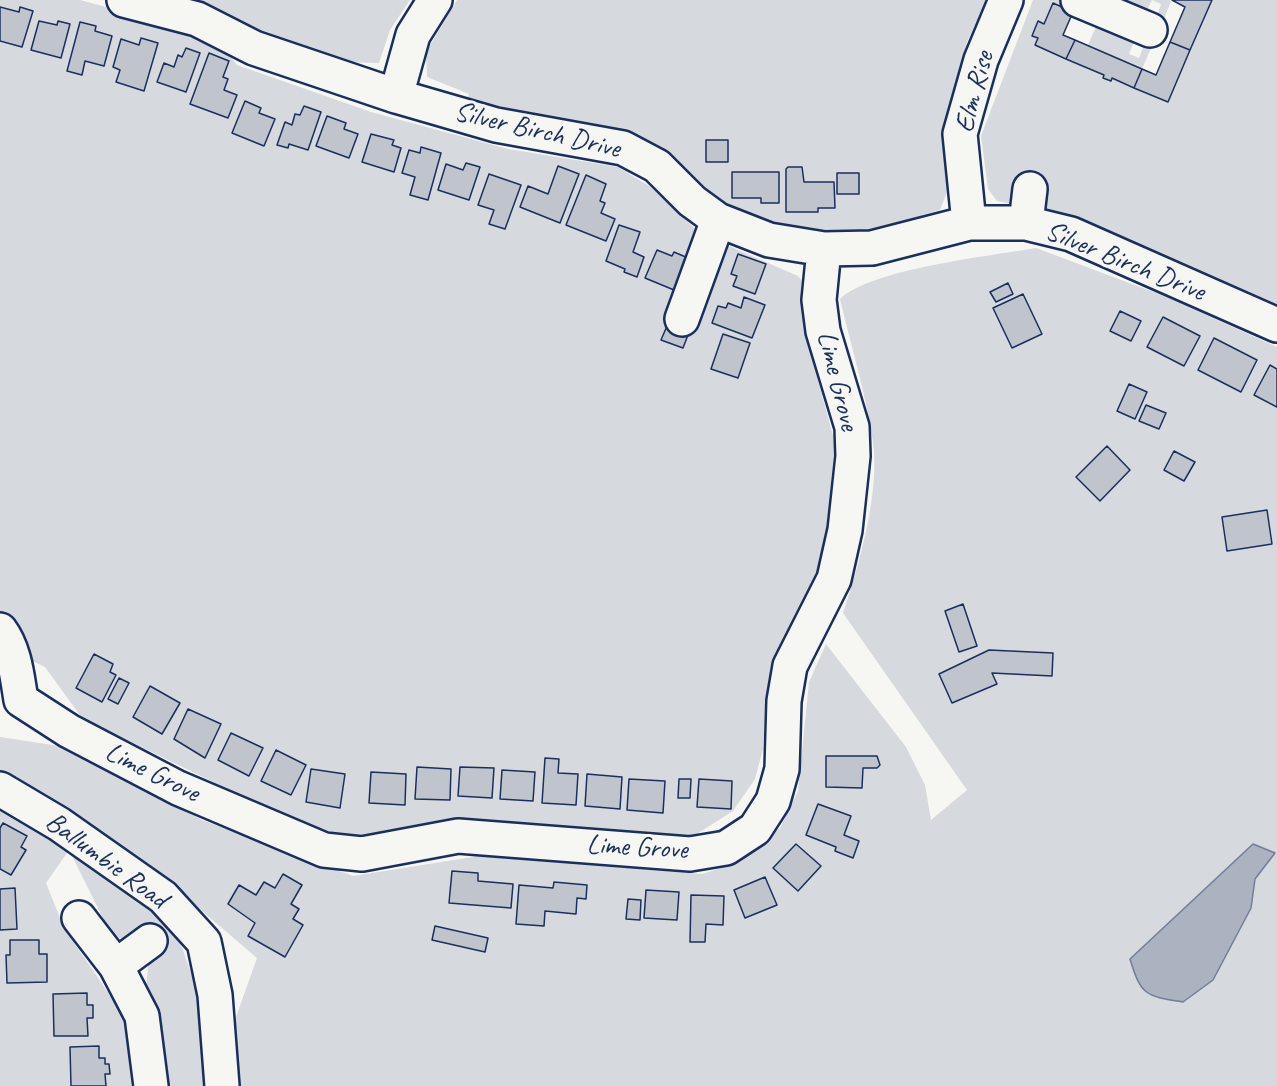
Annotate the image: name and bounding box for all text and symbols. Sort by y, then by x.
street label: Elm Rise [948,48,1002,136]
street label: Silver Birch Drive [451,96,623,166]
street label: Silver Birch Drive [1040,215,1210,309]
street label: Lime Grove [808,328,866,434]
street label: Lime Grove [99,736,205,810]
street label: Ballumbie Road [38,806,174,916]
street label: Lime Grove [586,829,688,867]

